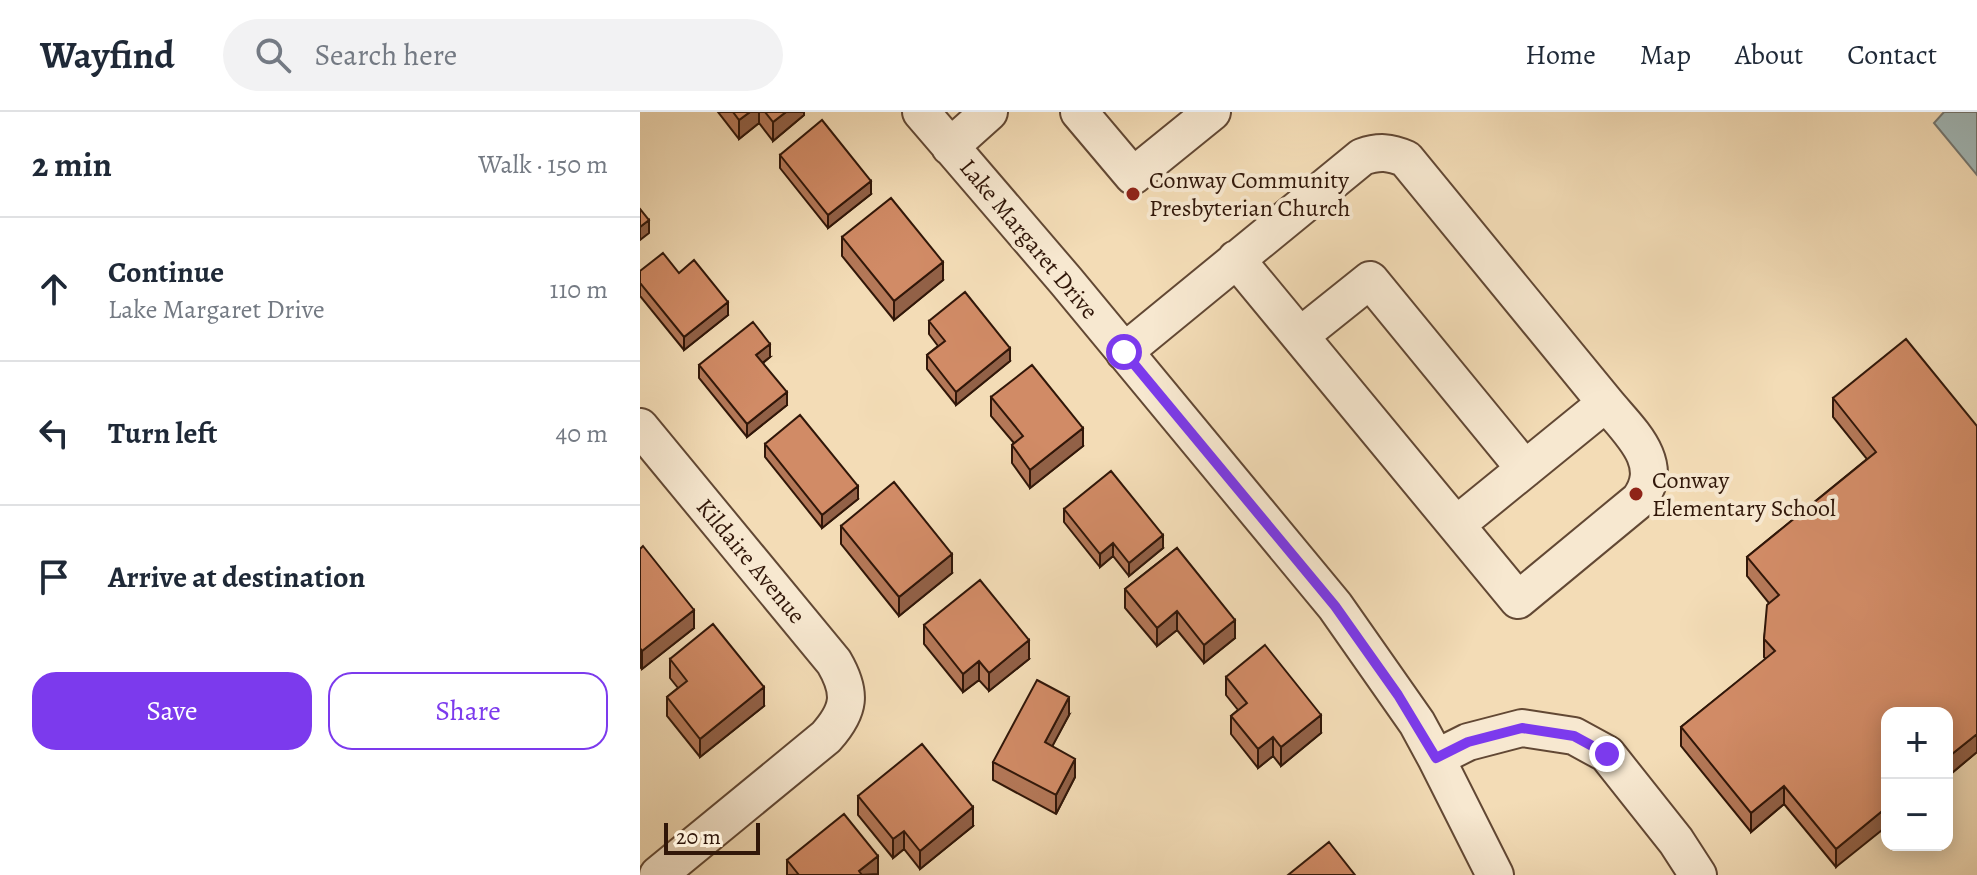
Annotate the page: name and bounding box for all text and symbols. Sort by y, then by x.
search box [223,19,783,91]
text: Wayfind [40,29,175,81]
icon: search [251,33,295,77]
text: Search here [315,35,457,75]
text: Home [1525,36,1596,74]
text: Map [1640,36,1691,74]
text: About [1735,36,1803,74]
text: Contact [1847,36,1937,74]
text: 2 min [32,141,112,188]
text: Walk · 150 m [478,147,608,182]
street label: Lake Margaret Drive [952,152,1106,326]
place label: Conway Community Presbyterian Church [1149,164,1351,224]
marker: Conway Community Presbyterian Church [1124,185,1142,203]
text: Continue [108,252,224,292]
icon: ahead [32,267,76,311]
text: 110 m [550,272,608,307]
text: Lake Margaret Drive [108,292,325,327]
route start [1106,334,1142,370]
icon: left [32,411,76,455]
text: Turn left [108,413,217,453]
text: 40 m [556,416,608,451]
place label: Conway Elementary School [1652,464,1836,524]
marker: Conway Elementary School [1627,485,1645,503]
street label: Kildaire Avenue [689,492,813,630]
icon: arrive [32,555,76,599]
text: Arrive at destination [108,557,365,597]
button: Save [32,672,312,750]
button: Share [328,672,608,750]
map controls [1881,707,1953,851]
button: + [1881,707,1953,779]
route end [1589,736,1625,772]
button: − [1881,779,1953,851]
scale bar [664,819,760,855]
text: 20 m [676,822,721,852]

